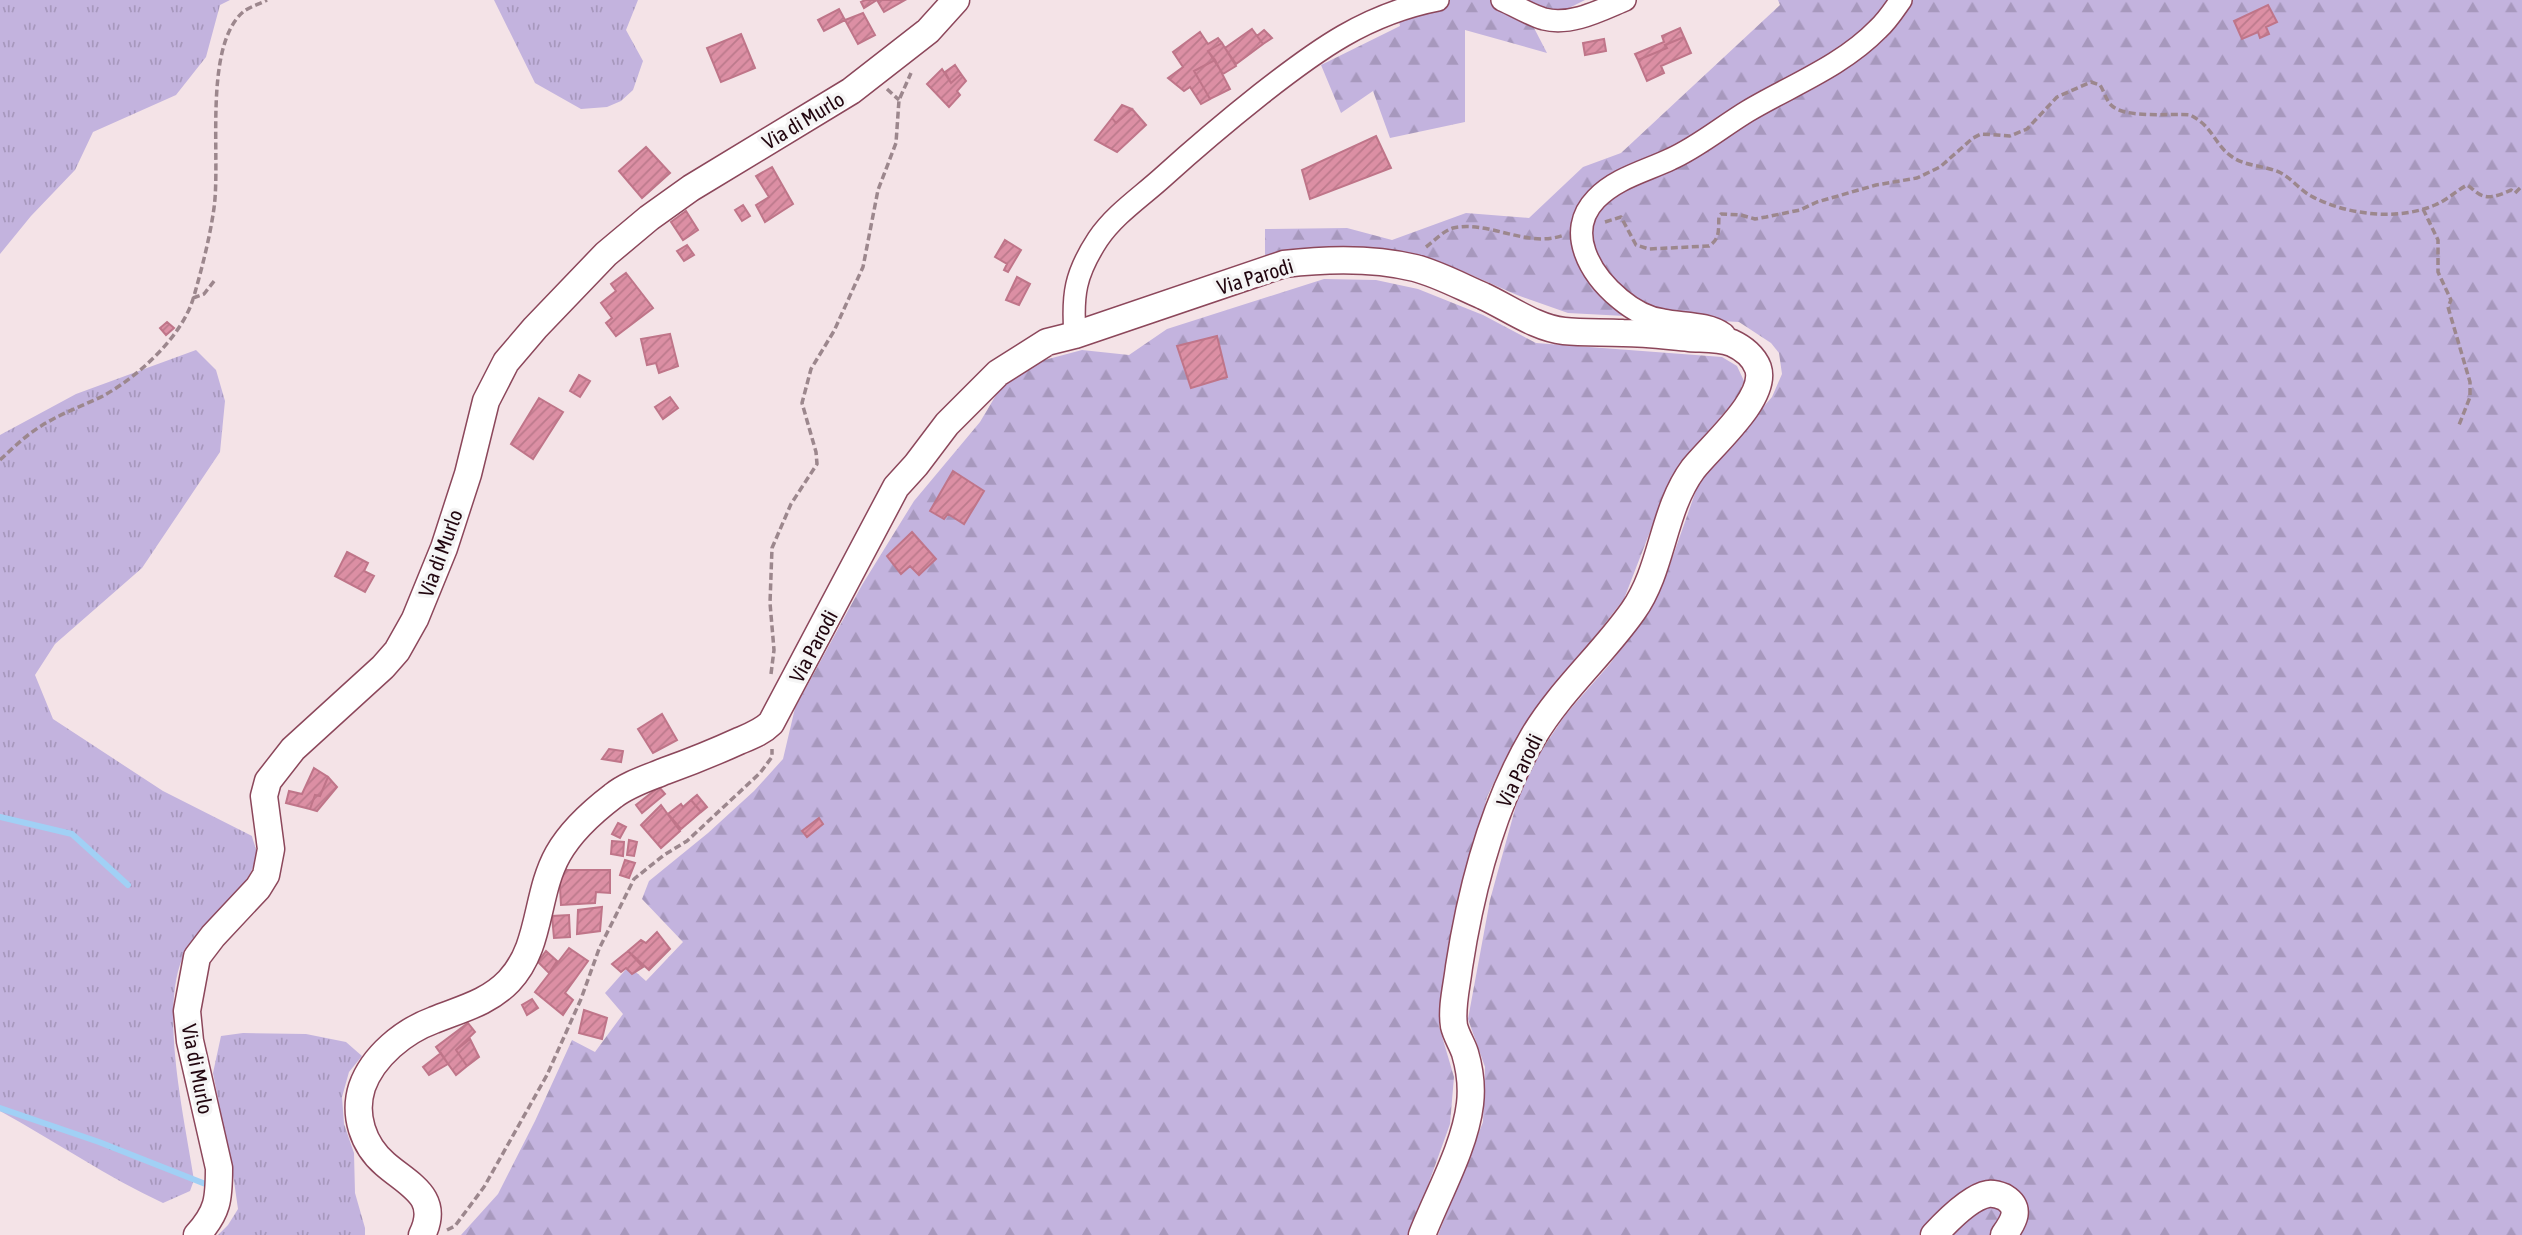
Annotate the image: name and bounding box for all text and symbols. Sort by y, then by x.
street label: Via di Murlo [758,86,848,154]
street label: Via Parodi [1214,253,1296,299]
street label: Via di Murlo [413,506,467,600]
street label: Via Parodi [784,606,842,686]
street label: Via Parodi [1491,730,1547,810]
street label: Via di Murlo [178,1022,218,1116]

